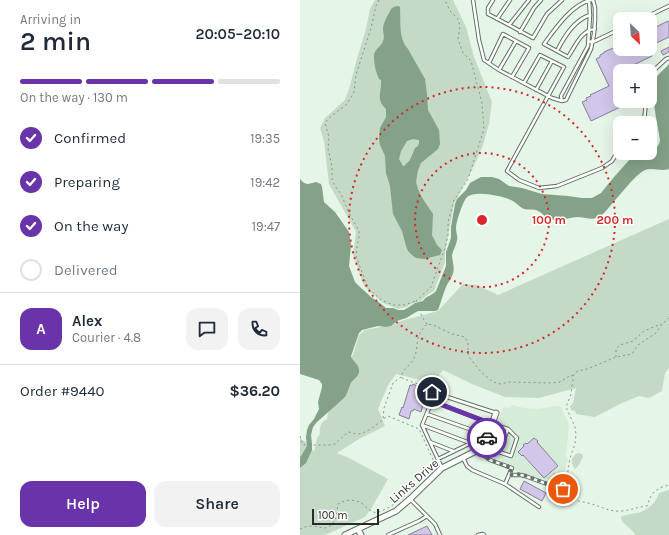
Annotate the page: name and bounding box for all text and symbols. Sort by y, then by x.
text: Arriving in [20,12,81,27]
north arrow [613,12,657,56]
map controls [613,12,657,160]
text: 20:05–20:10 [195,25,280,43]
text: 2 min [20,26,91,57]
button: + [613,64,657,108]
text: On the way · 130 m [20,90,128,105]
button: − [613,116,657,160]
icon: check [20,127,42,149]
text: Confirmed [54,129,126,147]
text: 19:35 [250,131,280,146]
icon: check [20,171,42,193]
text: Preparing [54,173,120,191]
text: 19:42 [250,175,280,190]
centre of rings [475,213,489,227]
text: 100 m [532,213,566,227]
text: 200 m [597,213,633,227]
icon: check [20,215,42,237]
text: On the way [54,217,128,235]
text: 19:47 [252,219,280,234]
text: Delivered [54,261,118,279]
button: chat [186,308,228,350]
button: phone [238,308,280,350]
text: Alex [72,312,102,330]
text: A [36,320,46,338]
text: Courier · 4.8 [72,330,141,345]
pin [415,375,449,409]
icon: home [421,381,443,403]
text: Order #9440 [20,382,104,400]
text: $36.20 [229,382,280,400]
courier [467,418,507,458]
icon: car [476,427,498,449]
street label: Links Drive [387,456,441,506]
pin [546,472,580,506]
icon: bag [552,478,574,500]
button: Help [20,481,146,527]
button: Share [154,481,280,527]
scale bar [312,507,379,526]
text: 100 m [318,509,348,522]

